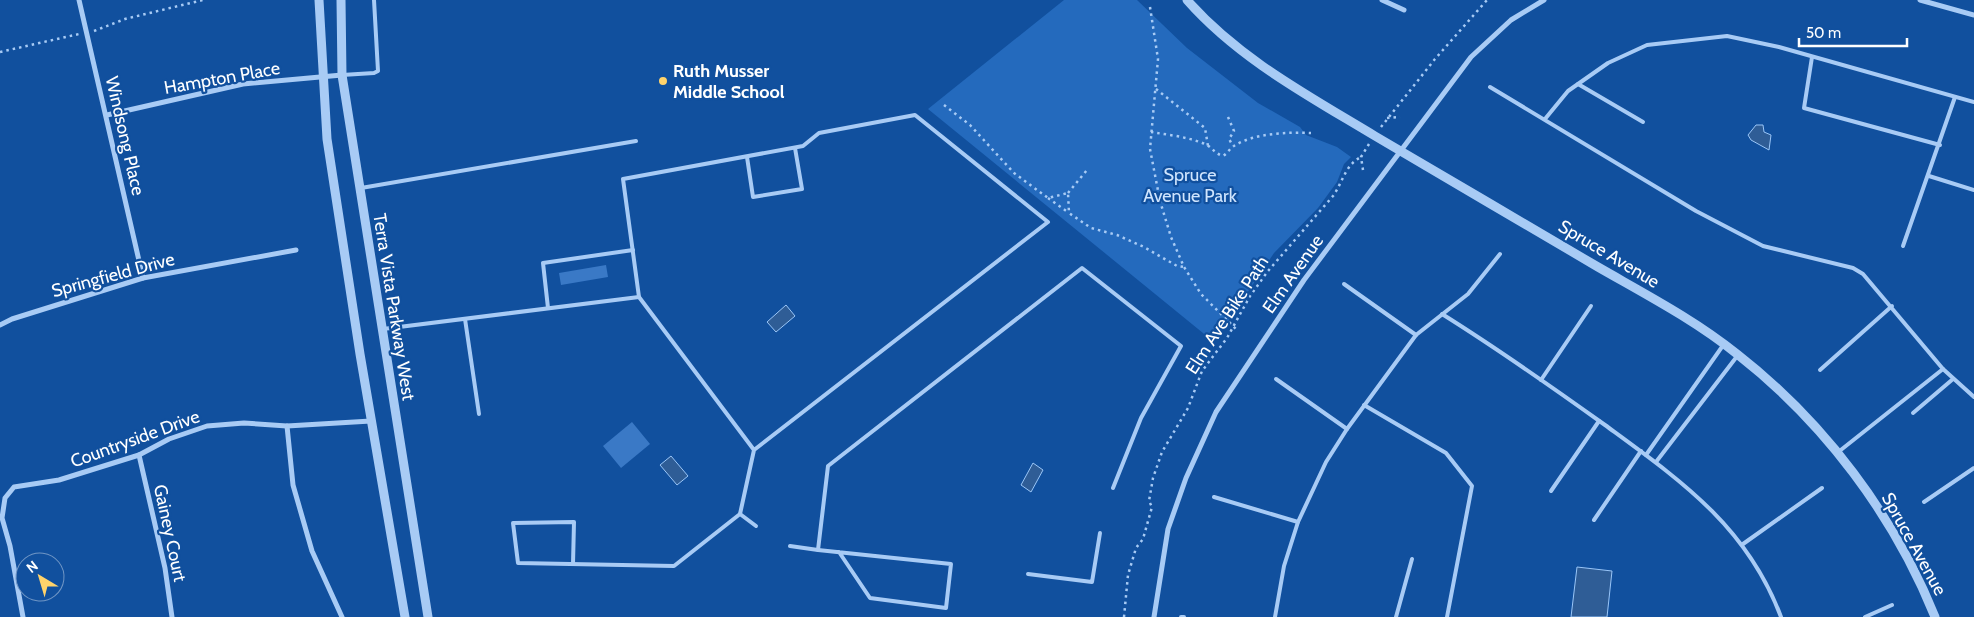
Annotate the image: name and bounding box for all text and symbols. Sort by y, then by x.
scale bar [1799,15,1906,47]
text: 50 m [1806,24,1841,42]
street label: Hampton Place [162,57,282,99]
place label: Ruth Musser Middle School [673,60,785,103]
street label: Windsong Place [101,74,149,198]
marker: Ruth Musser Middle School [657,75,669,87]
park label: Spruce Avenue Park [1143,164,1238,207]
street label: Terra Vista Parkway West [368,212,420,402]
street label: Spruce Avenue [1554,215,1664,293]
street label: Elm Avenue [1258,230,1328,318]
street label: Springfield Drive [49,248,177,302]
street label: Elm Ave Bike Path [1181,252,1273,378]
street label: Countryside Drive [67,405,203,473]
street label: Gainey Court [149,482,191,584]
street label: Spruce Avenue [1877,489,1951,599]
north arrow [15,552,65,602]
text: N [23,557,41,577]

